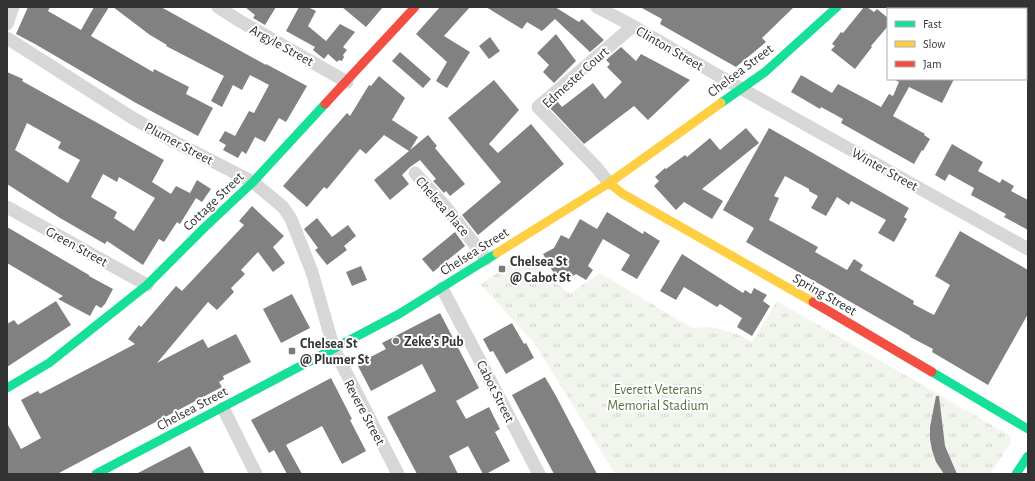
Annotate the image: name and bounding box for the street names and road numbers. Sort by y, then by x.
street label: Argyle Street [247,23,316,69]
street label: Clinton Street [634,24,706,74]
street label: Chelsea Street [705,41,776,100]
street label: Edmester Court [540,44,612,111]
street label: Plumer Street [142,120,215,168]
street label: Winter Street [849,146,921,194]
street label: Cottage Street [181,169,247,234]
street label: Chelsea Place [413,174,472,239]
street label: Green Street [43,224,110,270]
street label: Chelsea Street [438,225,512,278]
street label: Spring Street [790,271,859,319]
street label: Cabot Street [474,358,517,425]
street label: Revere Street [341,377,387,448]
street label: Chelsea Street [155,384,231,433]

